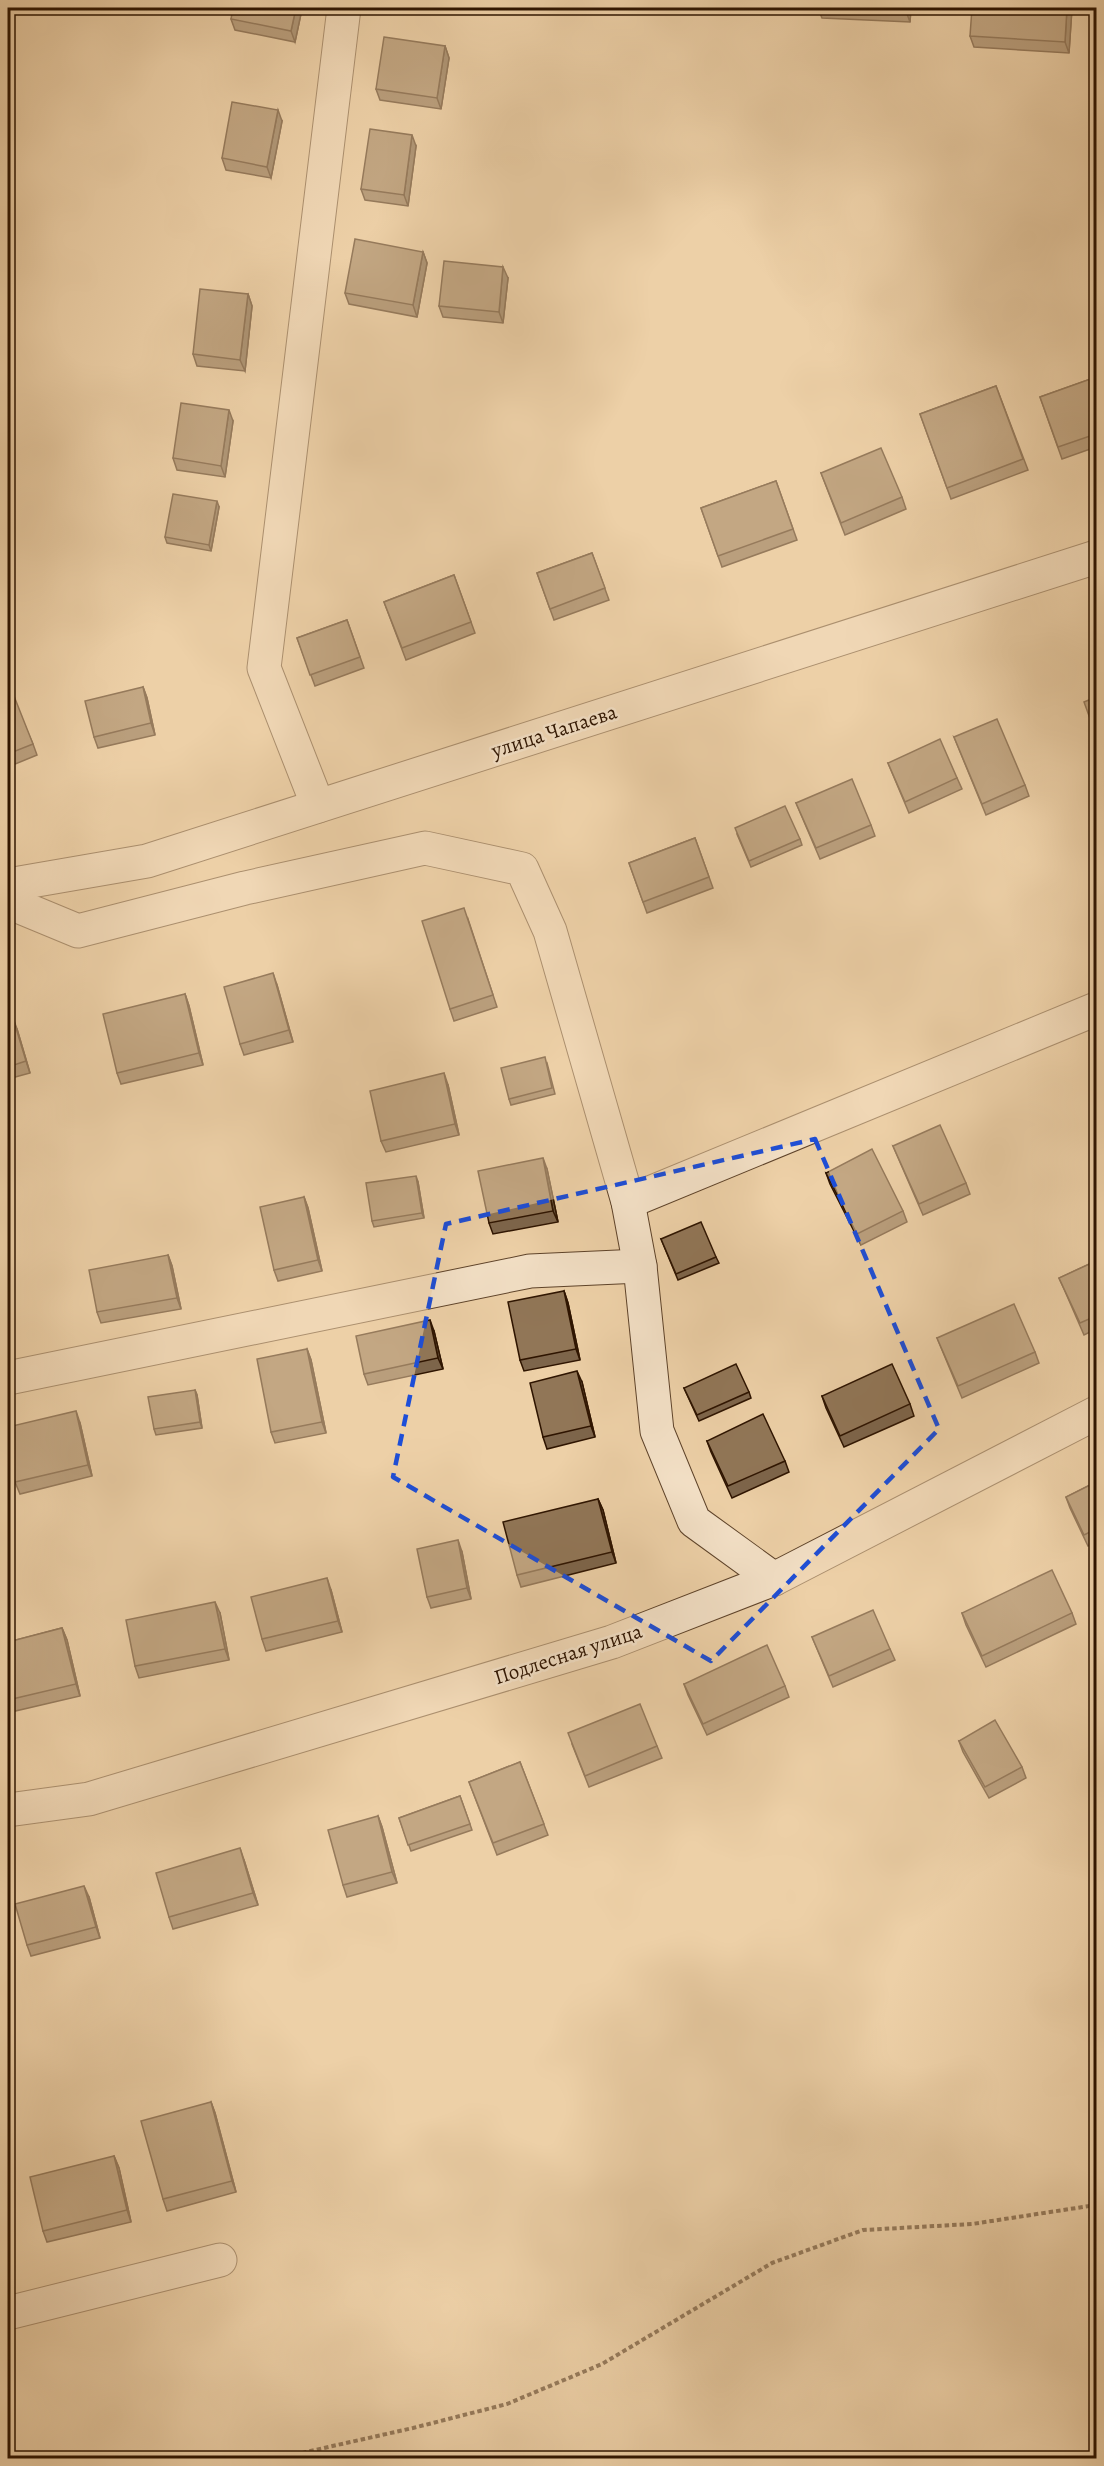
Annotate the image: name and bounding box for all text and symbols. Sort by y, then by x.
street label: улица Чапаева [487,697,621,765]
street label: Подлесная улица [490,1617,646,1691]

